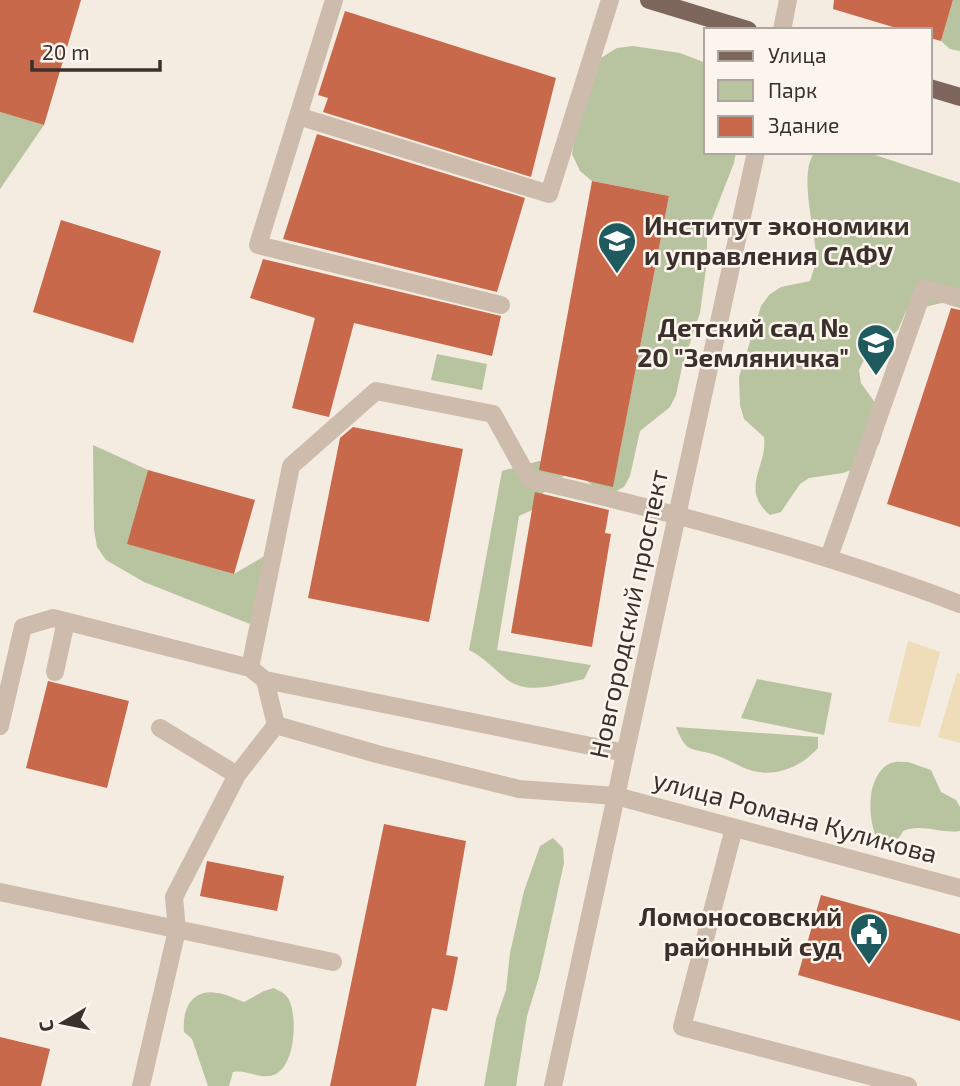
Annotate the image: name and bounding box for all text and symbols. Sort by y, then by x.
scale bar [32,28,159,72]
legend [704,28,932,154]
text: 20 m [42,39,90,64]
text: Улица [768,42,827,67]
text: Парк [768,77,817,102]
text: Здание [768,112,839,137]
place label: Институт экономики и управления САФУ [644,209,910,270]
school or university icon: Институт экономики и управления САФУ [596,220,638,275]
place label: Детский сад № 20 "Земляничка" [637,311,849,372]
school or university icon: Детский сад № 20 "Земляничка" [855,322,897,377]
street label: Новгородский проспект [582,466,673,761]
street label: улица Романа Куликова [650,763,941,869]
place label: Ломоносовский районный cуд [639,900,842,961]
public building icon: Ломоносовский районный cуд [848,911,890,966]
north arrow [28,988,98,1058]
text: С [33,1019,58,1034]

